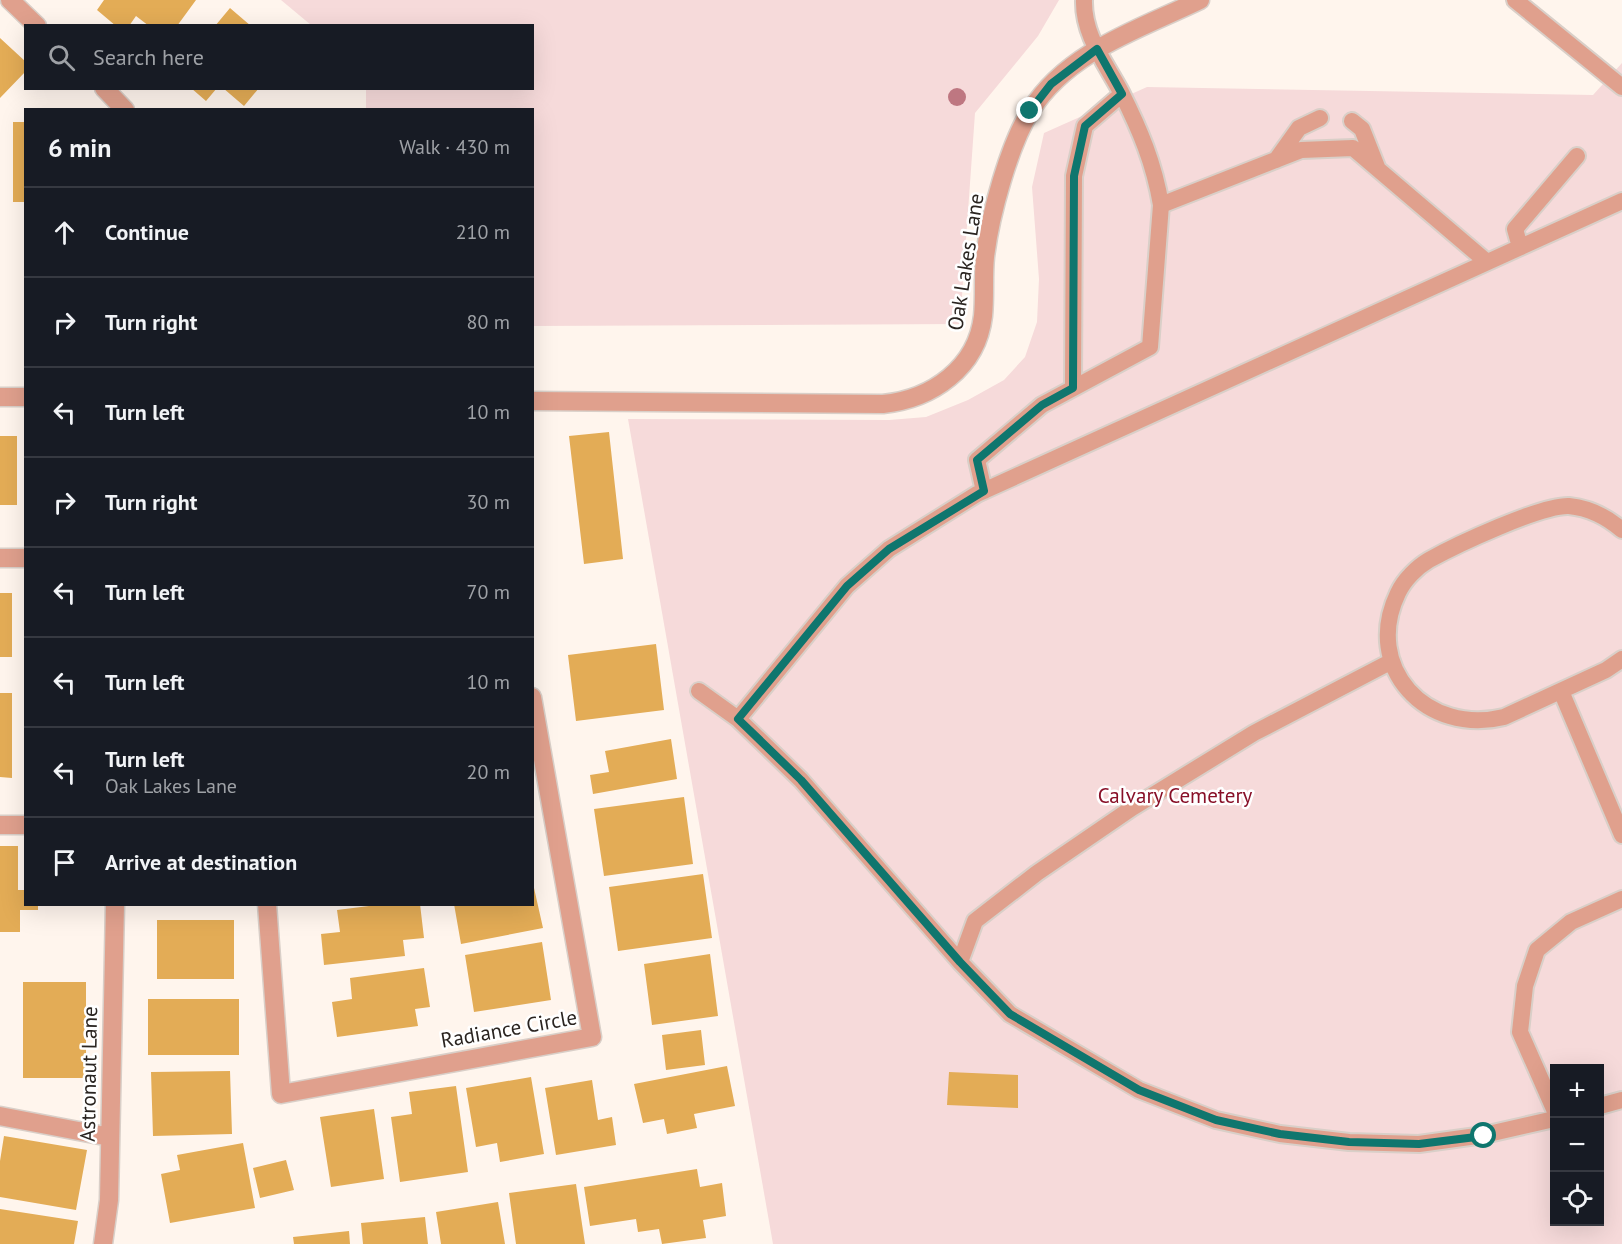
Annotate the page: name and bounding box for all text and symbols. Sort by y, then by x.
search box [24,24,534,90]
icon: search [45,41,78,74]
text: Search here [93,43,204,71]
route end [1016,97,1042,123]
text: 6 min [48,131,111,164]
text: Walk · 430 m [399,134,510,160]
street label: Oak Lakes Lane [941,191,990,332]
icon: ahead [48,216,81,249]
text: Continue [105,218,189,246]
text: 210 m [456,219,510,245]
icon: right [48,306,81,339]
text: Turn right [105,308,197,336]
text: 80 m [467,309,510,335]
icon: left [48,396,81,429]
text: Turn left [105,398,185,426]
text: 10 m [467,399,510,425]
icon: right [48,486,81,519]
text: Turn right [105,488,197,516]
text: 30 m [467,489,510,515]
icon: left [48,576,81,609]
text: Turn left [105,578,185,606]
text: 70 m [467,579,510,605]
icon: left [48,666,81,699]
text: Turn left [105,668,185,696]
text: 10 m [467,669,510,695]
text: Turn left [105,745,185,773]
icon: left [48,756,81,789]
text: 20 m [467,759,510,785]
text: Oak Lakes Lane [105,773,237,799]
park label: Calvary Cemetery [1098,782,1253,809]
icon: arrive [48,846,81,879]
text: Arrive at destination [105,848,297,876]
street label: Radiance Circle [439,1003,579,1054]
street label: Astronaut Lane [74,1006,103,1142]
map controls [1550,1064,1604,1226]
button: + [1550,1064,1604,1118]
button: − [1550,1118,1604,1172]
route start [1470,1122,1496,1148]
button: locate [1550,1172,1604,1226]

